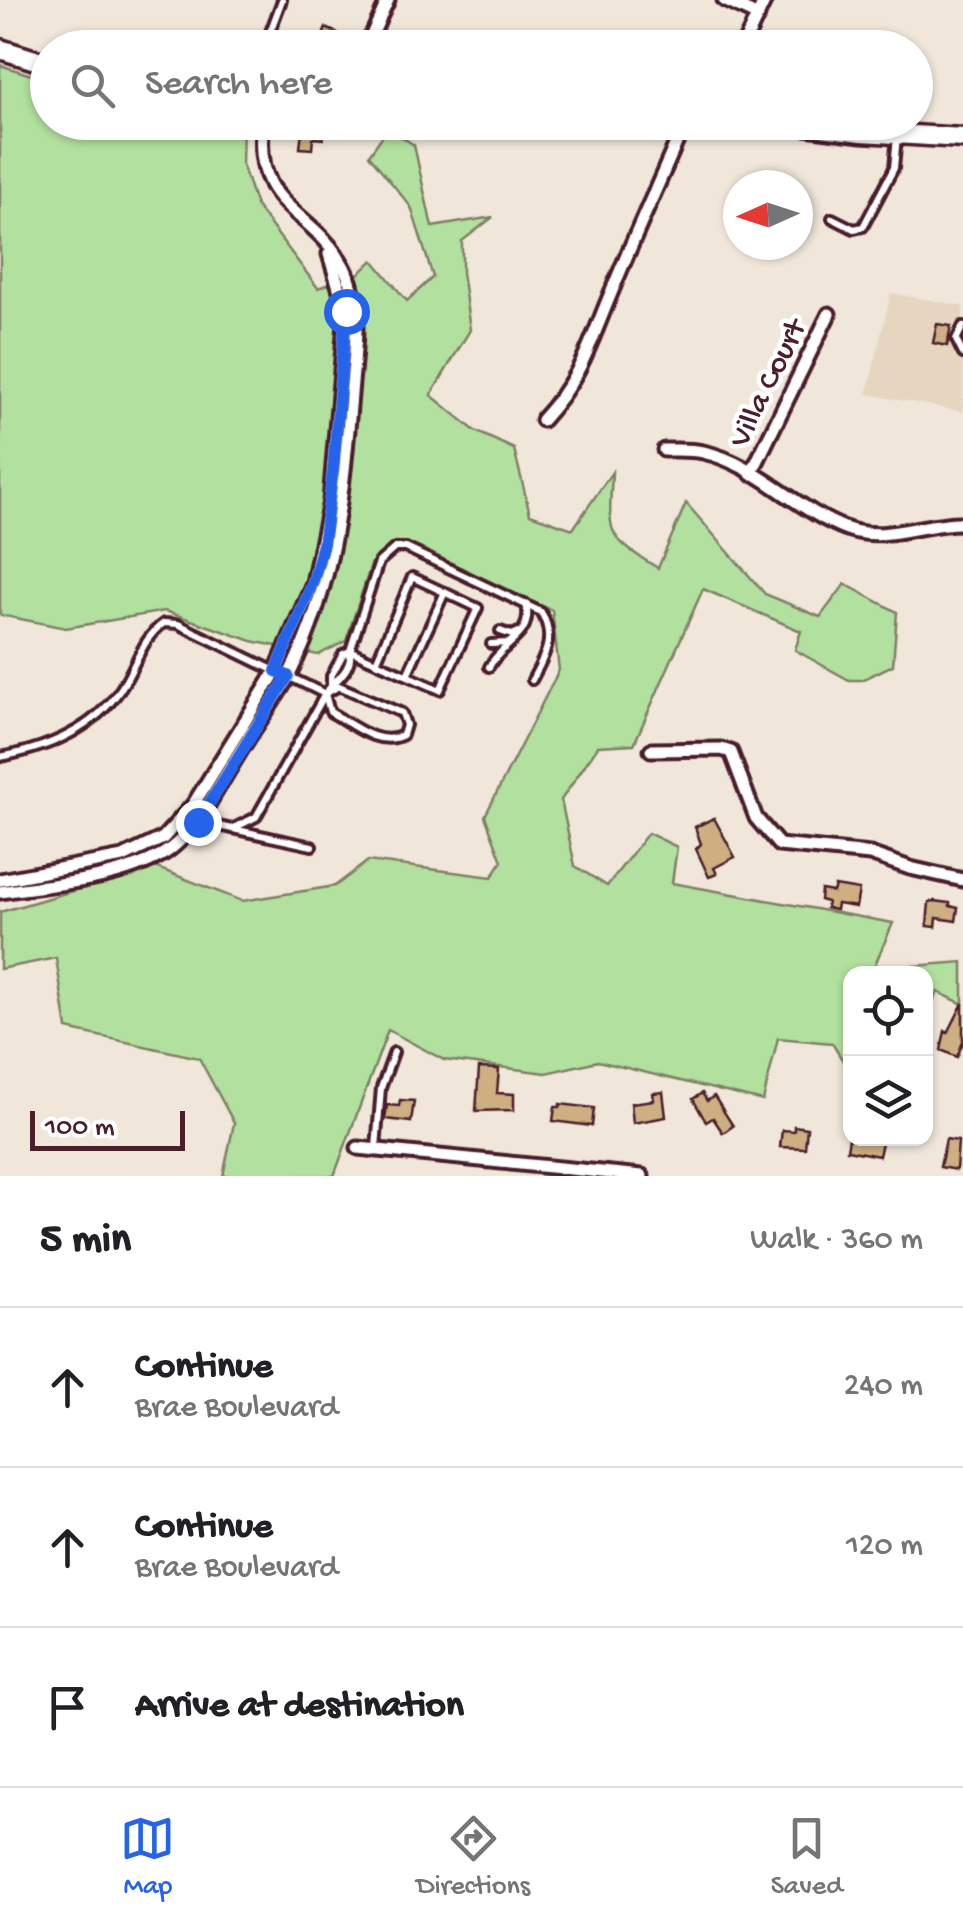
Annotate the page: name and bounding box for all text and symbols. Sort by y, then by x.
search box [30,30,933,140]
icon: search [65,58,120,113]
text: Search here [145,63,332,107]
north arrow [723,170,813,260]
route start [324,289,370,335]
street label: Villa Court [722,311,818,455]
route end [176,800,222,846]
map controls [843,966,933,1146]
button: locate [843,966,933,1056]
button: layers [843,1056,933,1146]
scale bar [30,1106,185,1150]
text: 100 m [45,1112,115,1145]
text: 5 min [40,1217,131,1266]
text: Walk · 360 m [750,1222,923,1260]
text: Continue [135,1346,273,1390]
icon: ahead [40,1360,95,1415]
text: 240 m [844,1368,923,1406]
text: Brae Boulevard [135,1390,338,1428]
text: Continue [135,1506,273,1550]
icon: ahead [40,1520,95,1575]
text: 120 m [846,1528,923,1566]
text: Brae Boulevard [135,1550,338,1588]
icon: arrive [40,1680,95,1735]
text: Arrive at destination [135,1685,464,1729]
tab: Map [120,1811,175,1904]
tab: Directions [416,1811,530,1904]
tab: Saved [771,1811,843,1904]

